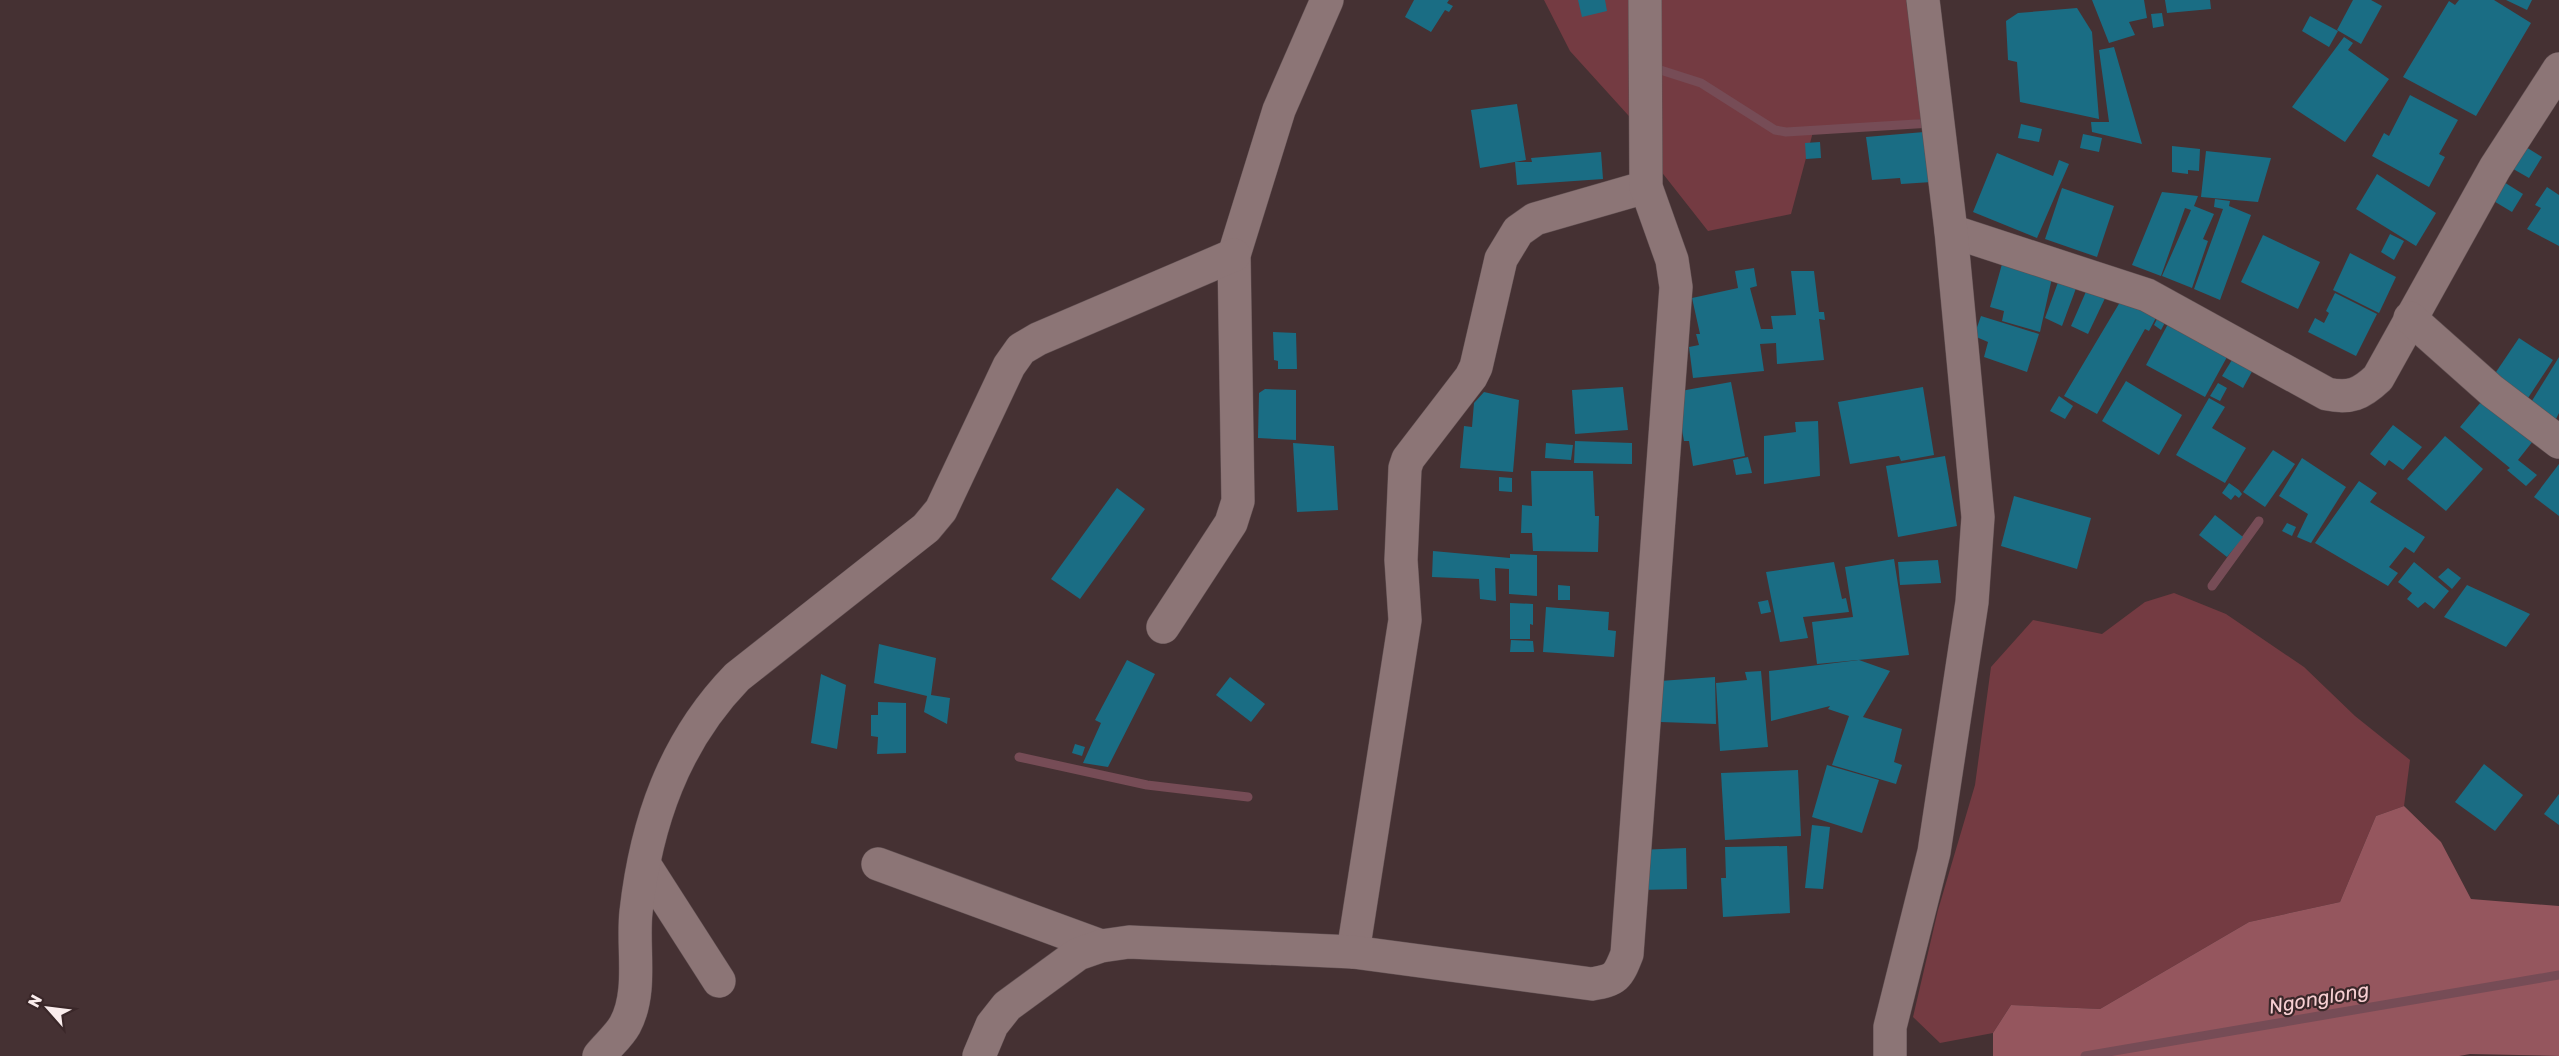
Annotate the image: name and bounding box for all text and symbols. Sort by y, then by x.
water label: Ngonglong [2267,977,2371,1019]
north arrow [18,978,78,1038]
text: N [24,992,46,1011]

